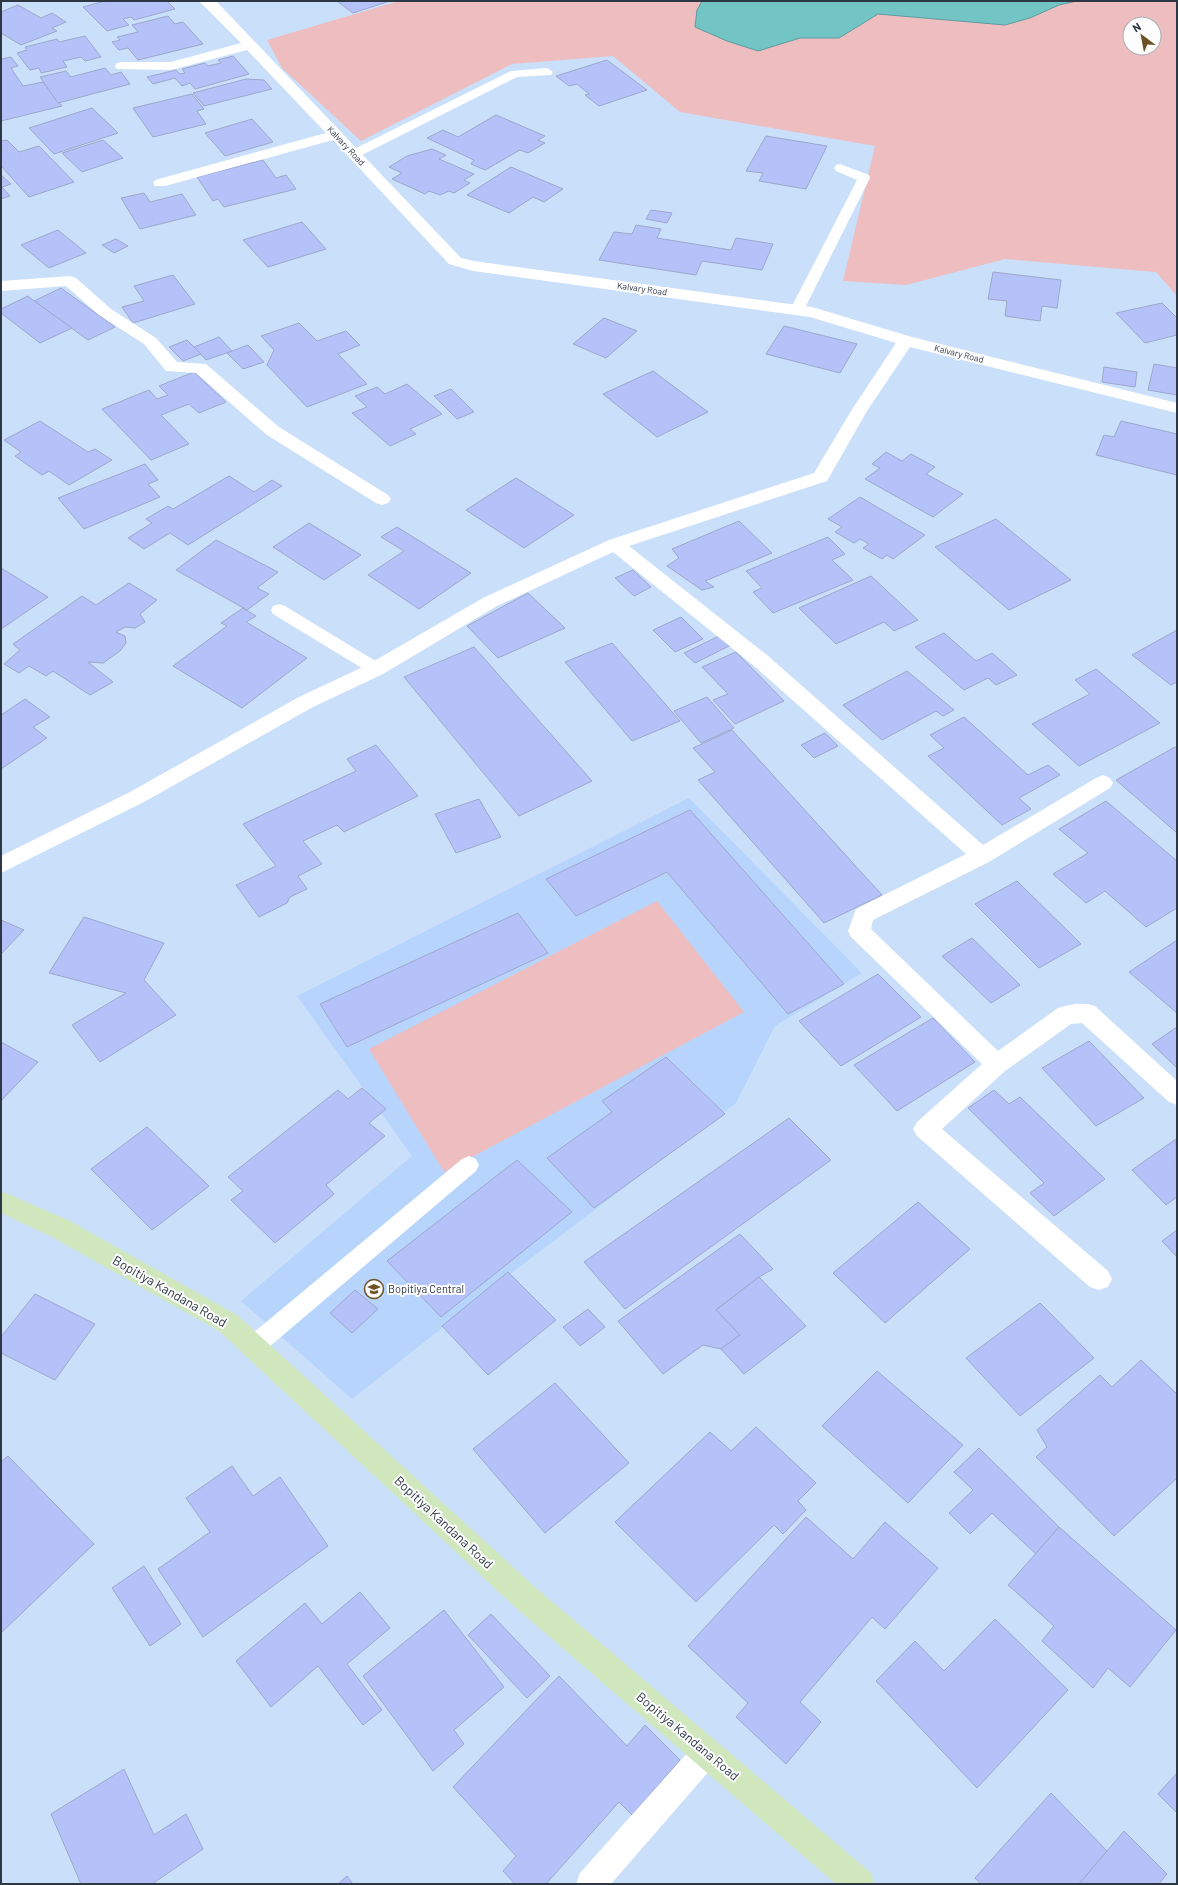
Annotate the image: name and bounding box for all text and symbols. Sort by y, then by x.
north arrow [1122,16,1162,56]
text: N [1130,20,1143,35]
street label: Kalvary Road [325,124,368,168]
street label: Kalvary Road [616,280,668,297]
street label: Kalvary Road [933,342,985,365]
street label: Bopitiya Kandana Road [110,1252,230,1330]
school or university icon: Bopitiya Central [363,1278,385,1300]
place label: Bopitiya Central [388,1282,464,1295]
street label: Bopitiya Kandana Road [391,1472,497,1572]
street label: Bopitiya Kandana Road [633,1688,743,1784]

